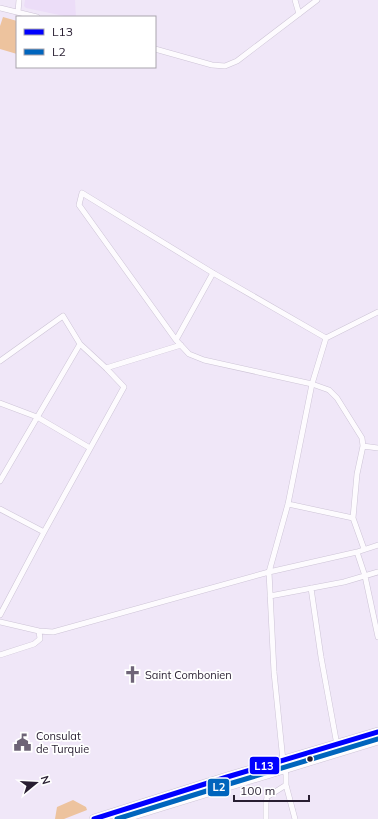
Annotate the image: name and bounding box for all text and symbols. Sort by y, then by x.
legend [16,16,156,68]
text: L13 [52,24,73,39]
text: L2 [52,44,66,59]
church icon: Saint Combonien [122,665,142,685]
place label: Saint Combonien [145,668,232,682]
place label: Consulat de Turquie [36,729,89,756]
public building icon: Consulat de Turquie [13,732,33,752]
unlabelled marker [305,754,315,764]
line badge: L13 [249,756,280,775]
text: L13 [254,759,274,773]
north arrow [16,763,56,803]
text: N [38,774,53,786]
scale bar [234,777,309,803]
line badge: L2 [207,778,230,797]
text: L2 [213,780,226,794]
text: 100 m [240,783,275,798]

